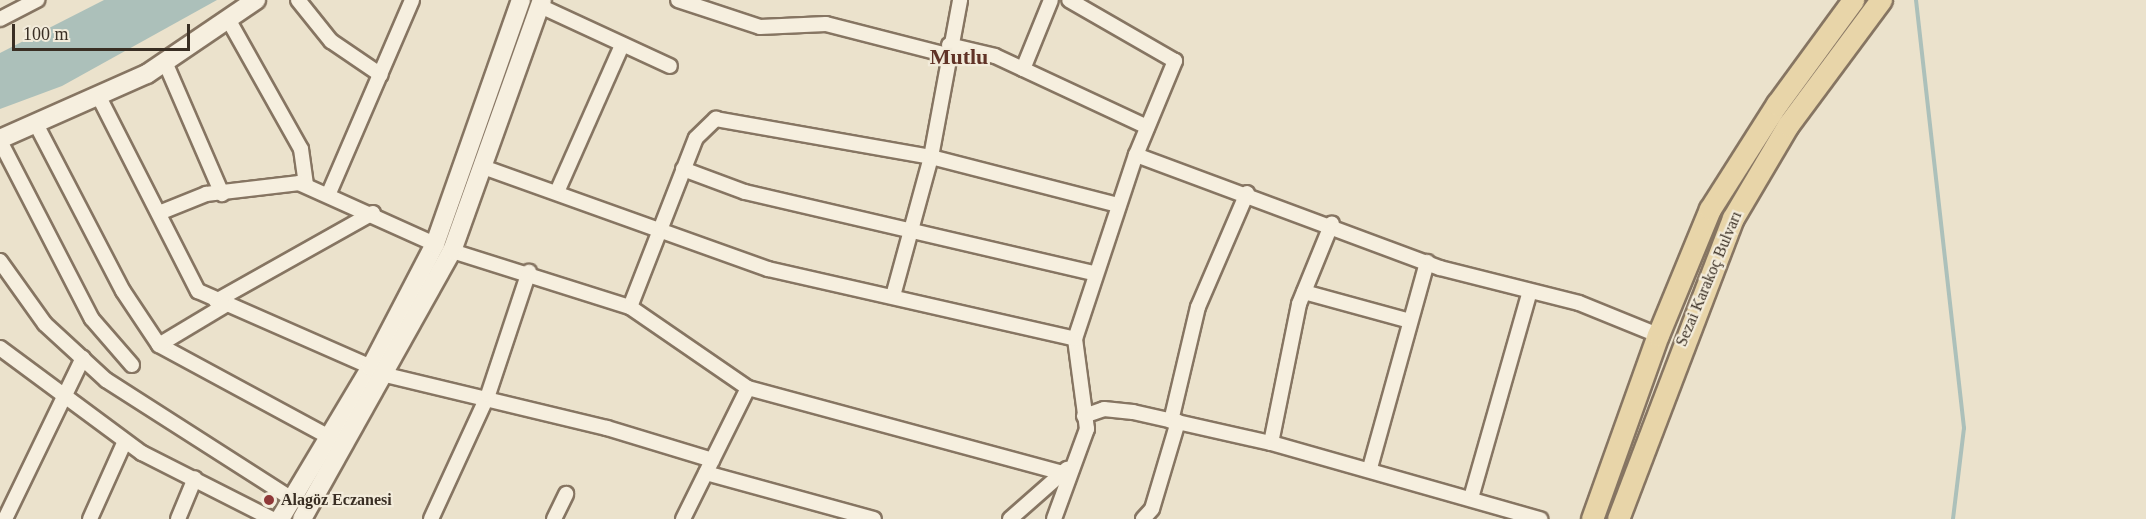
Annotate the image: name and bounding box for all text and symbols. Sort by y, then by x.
scale bar [15,12,194,50]
text: 100 m [23,24,69,44]
district label: Mutlu [930,44,988,70]
street label: Sezai Karakoç Bulvarı [1672,209,1746,349]
place label: Alagöz Eczanesi [281,490,392,510]
marker: Alagöz Eczanesi [262,493,276,507]

